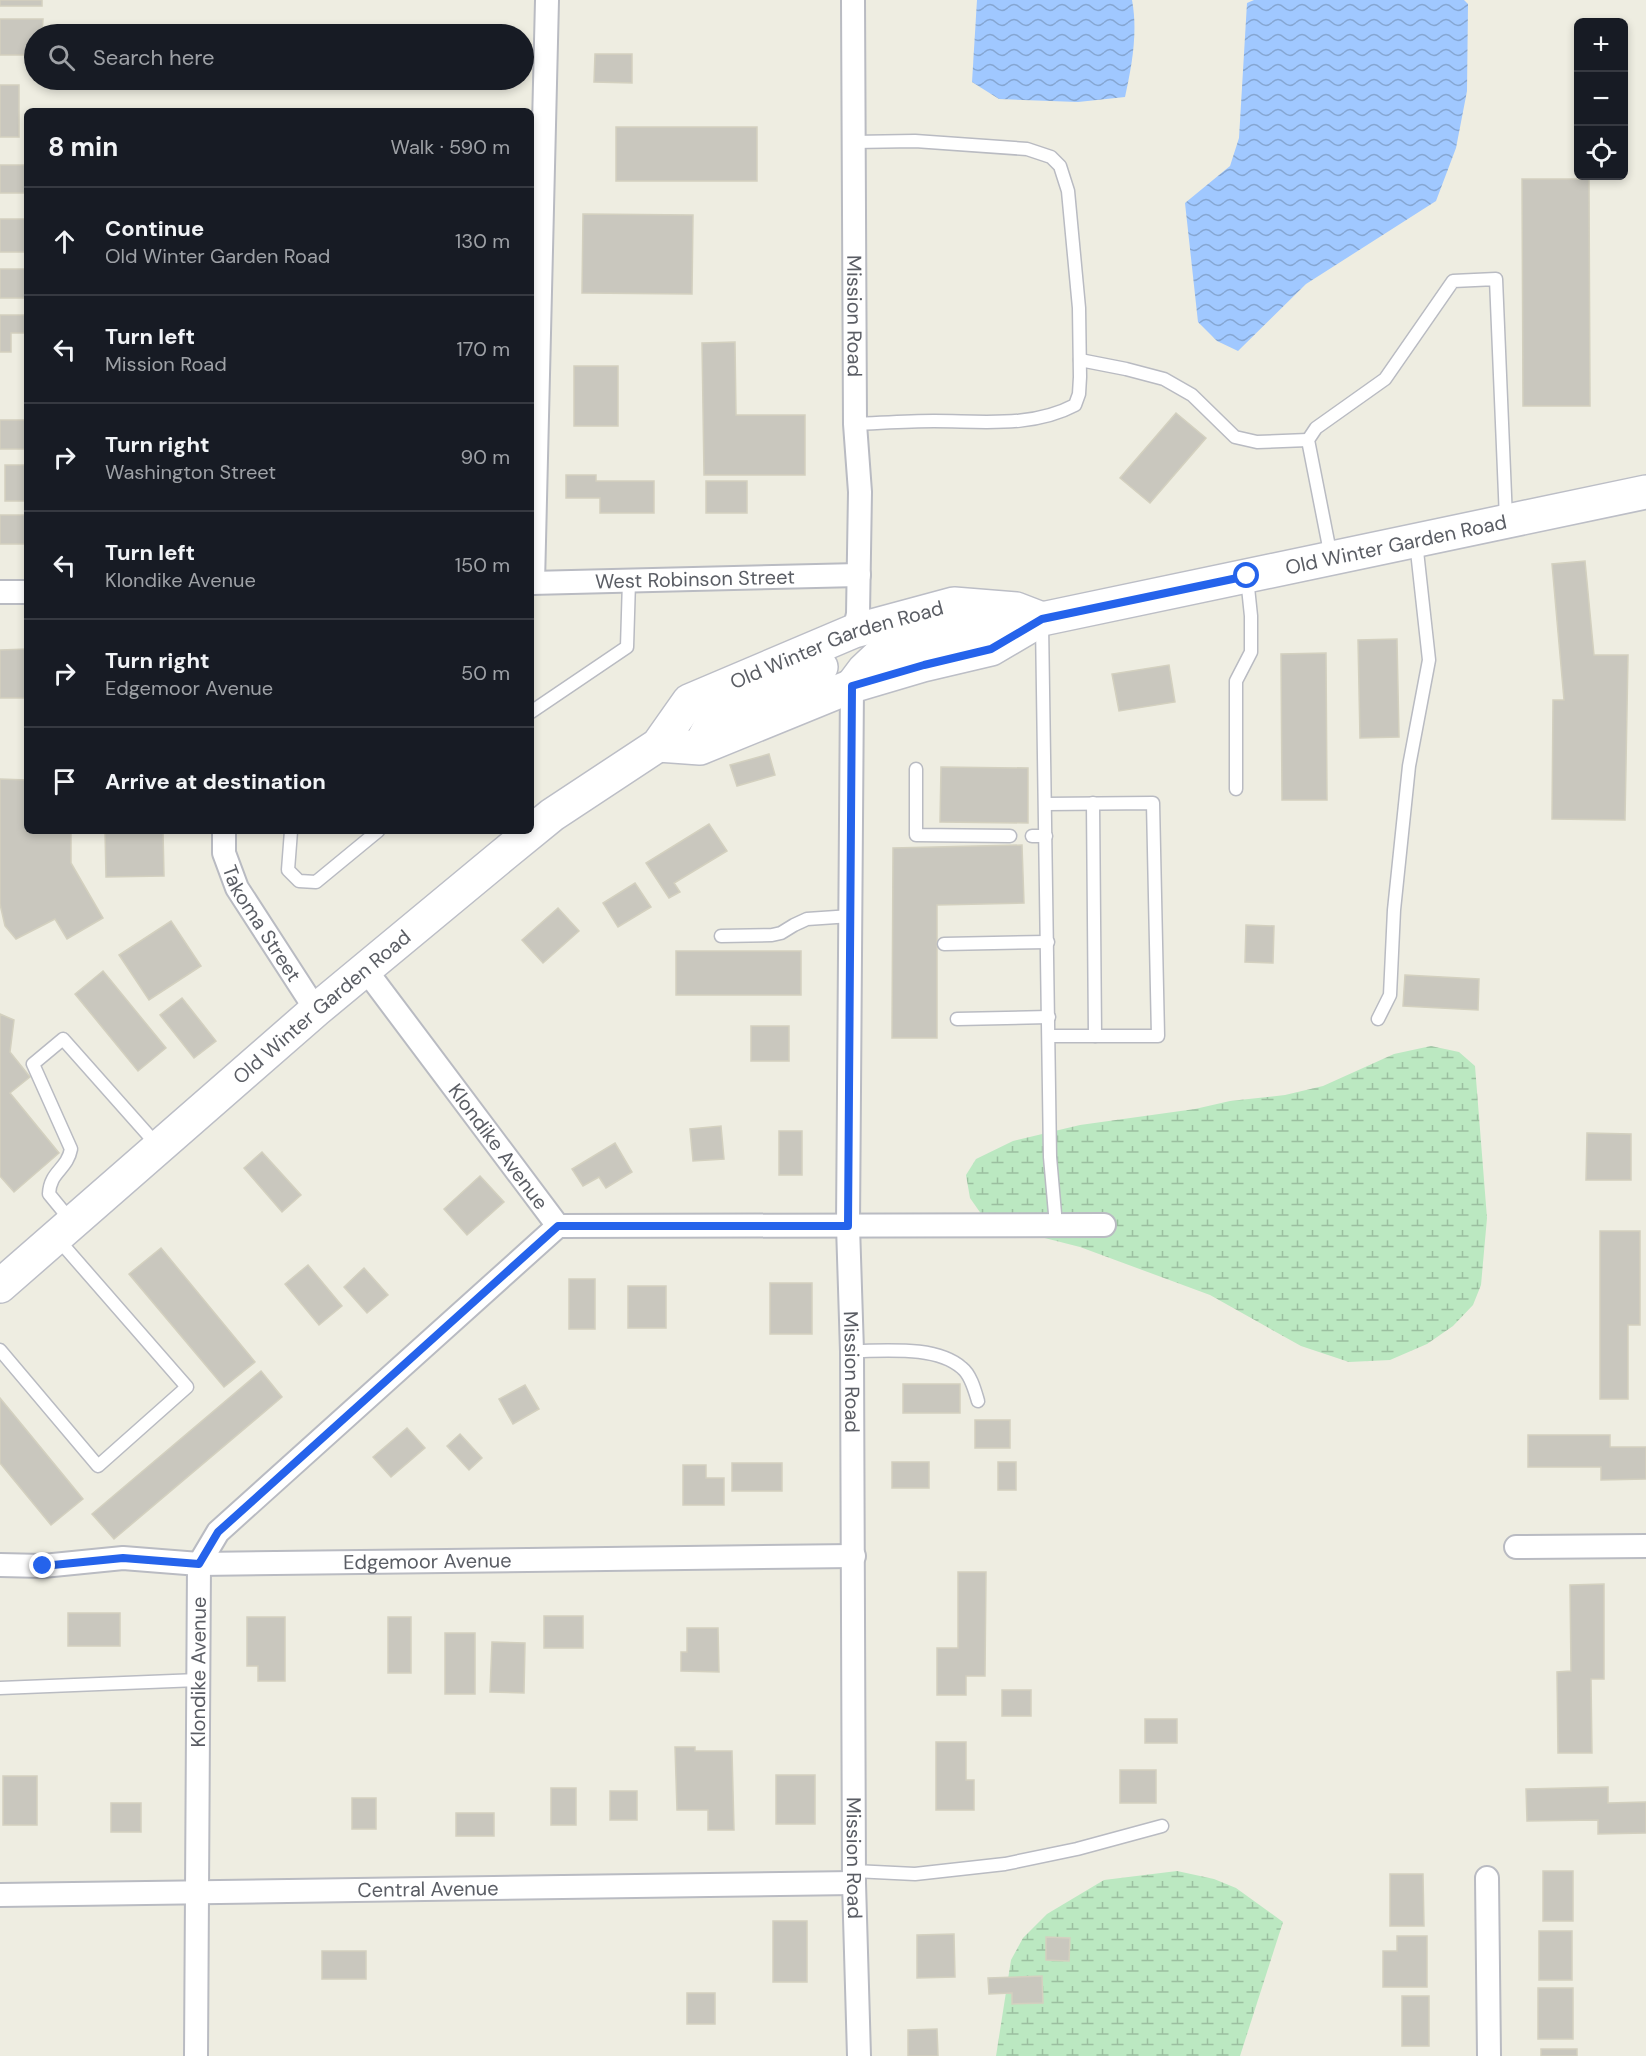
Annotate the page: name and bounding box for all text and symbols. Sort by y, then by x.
map controls [1574,18,1628,180]
button: + [1574,18,1628,72]
search box [24,24,534,90]
icon: search [45,41,78,74]
text: Search here [93,43,214,72]
button: − [1574,72,1628,126]
button: locate [1574,126,1628,180]
text: 8 min [48,130,118,164]
text: Walk · 590 m [391,134,510,160]
text: Continue [105,214,204,243]
icon: ahead [48,225,81,258]
text: 130 m [455,228,510,254]
text: Old Winter Garden Road [105,243,330,269]
street label: Mission Road [841,255,868,377]
text: Turn left [105,322,195,351]
icon: left [48,333,81,366]
text: 170 m [457,336,510,362]
text: Mission Road [105,351,227,377]
text: Turn right [105,430,210,459]
icon: right [48,441,81,474]
text: 90 m [461,444,510,470]
text: Washington Street [105,459,276,485]
street label: Old Winter Garden Road [1283,509,1509,581]
text: Turn left [105,538,195,567]
icon: left [48,549,81,582]
text: 150 m [455,552,510,578]
route start [1233,562,1259,588]
street label: West Robinson Street [595,564,795,594]
text: Klondike Avenue [105,567,256,593]
street label: Old Winter Garden Road [726,594,946,695]
text: Turn right [105,646,210,675]
icon: right [48,657,81,690]
text: 50 m [461,660,510,686]
text: Edgemoor Avenue [105,675,273,701]
icon: arrive [48,765,81,798]
text: Arrive at destination [105,767,326,796]
street label: Takoma Street [217,861,307,987]
street label: Old Winter Garden Road [227,924,416,1090]
street label: Klondike Avenue [443,1078,554,1215]
street label: Mission Road [838,1311,865,1433]
street label: Edgemoor Avenue [343,1547,512,1575]
route end [29,1552,55,1578]
street label: Klondike Avenue [185,1596,212,1748]
street label: Mission Road [841,1797,868,1919]
street label: Central Avenue [357,1875,499,1903]

